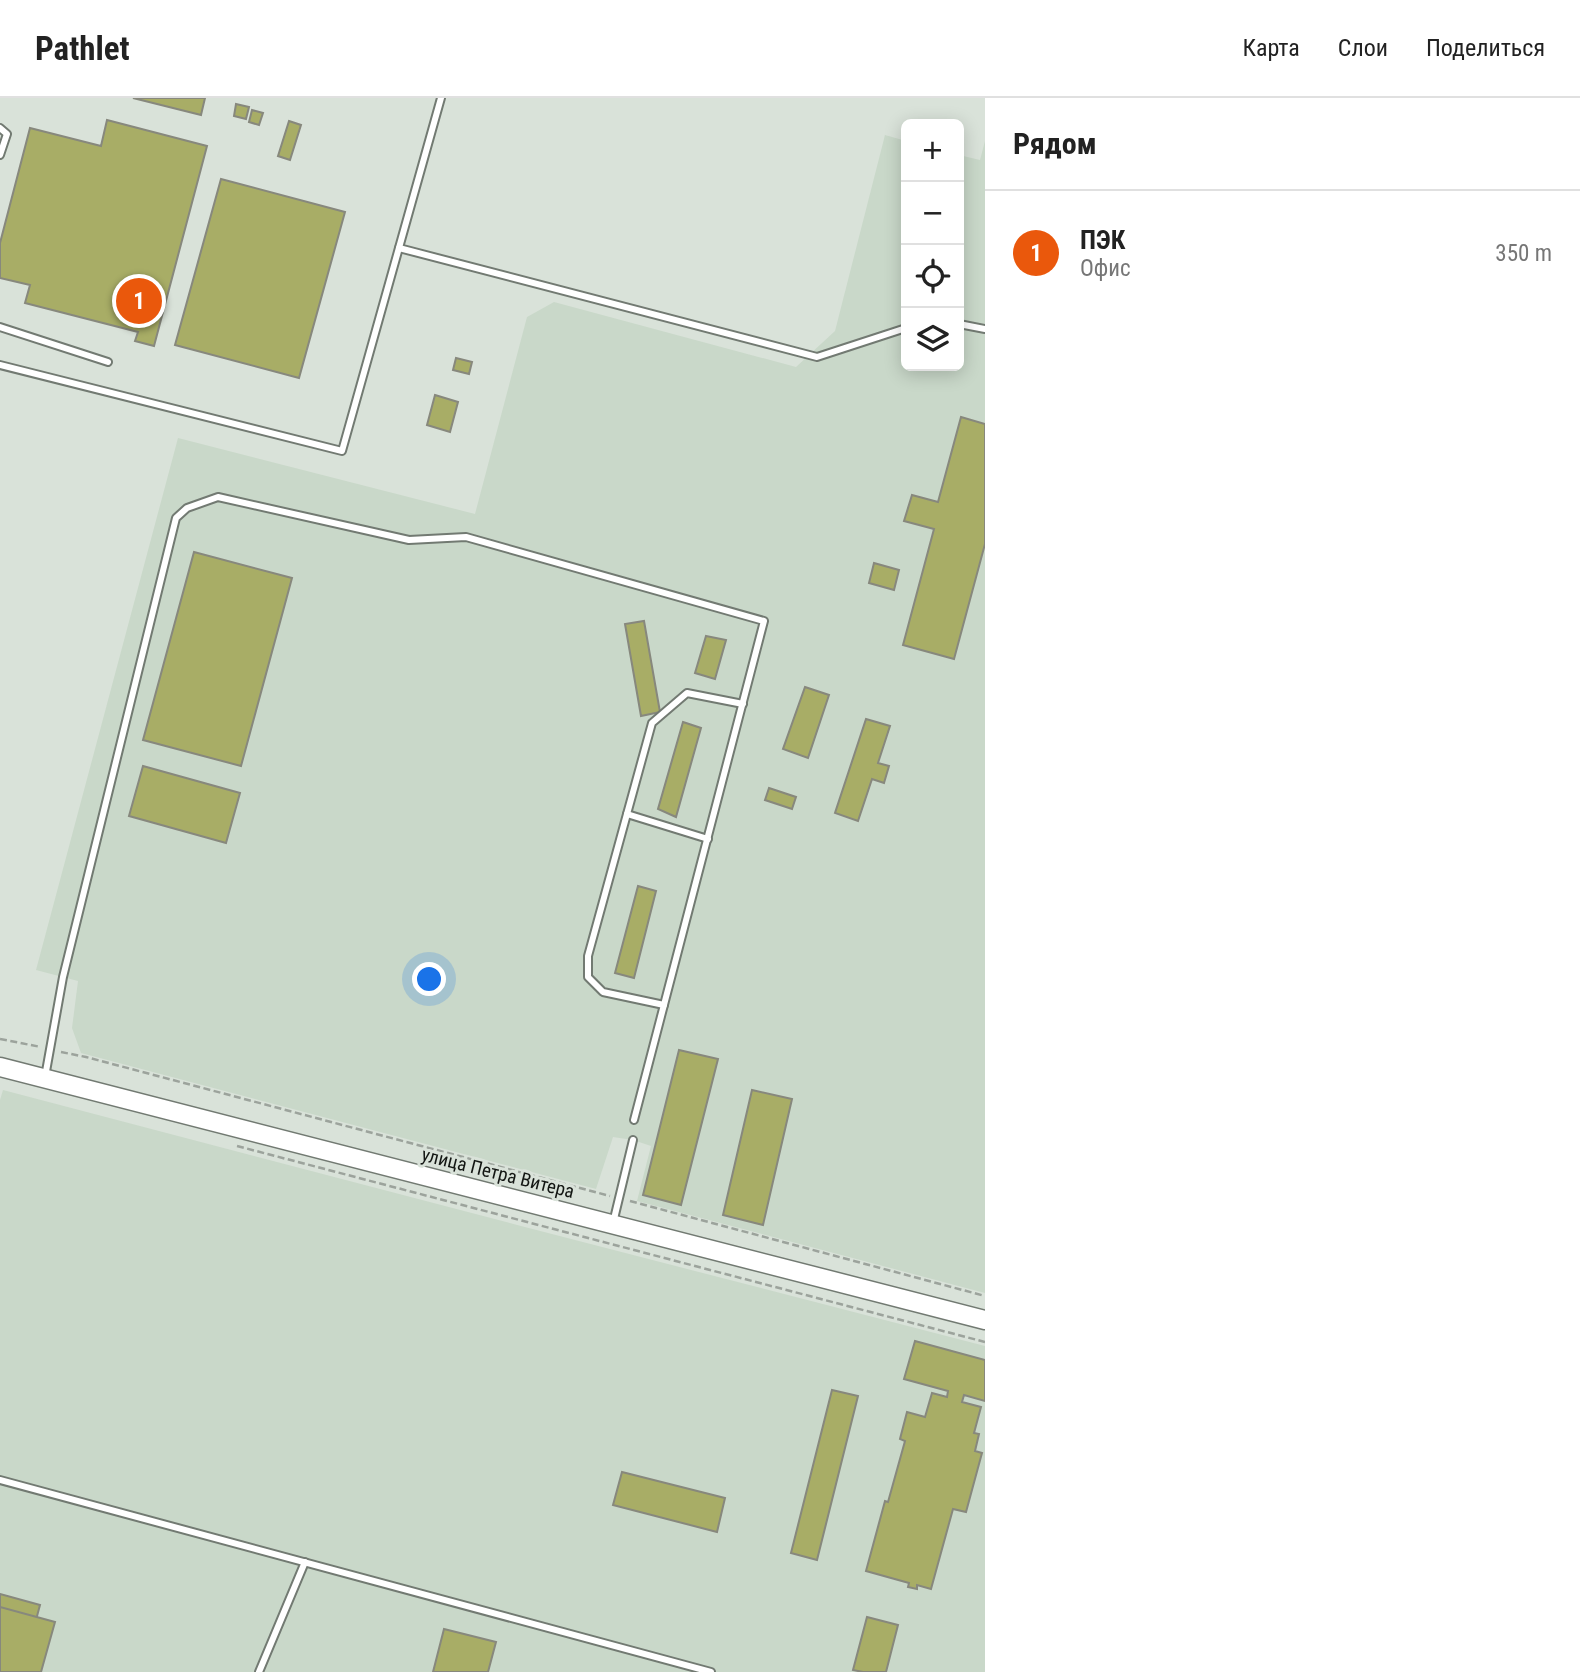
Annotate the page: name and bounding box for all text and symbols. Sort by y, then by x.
text: Pathlet [35,29,130,68]
text: Карта [1242,34,1300,62]
text: Слои [1338,34,1388,62]
text: Поделиться [1426,34,1545,62]
map controls [901,119,964,371]
button: + [901,119,964,182]
text: Рядом [1013,126,1097,161]
button: − [901,182,964,245]
text: ПЭК [1080,225,1125,255]
text: 1 [1030,240,1042,267]
text: 350 m [1495,240,1552,267]
button: locate [901,245,964,308]
text: Офис [1080,255,1131,282]
pin: 1 [116,275,162,327]
button: layers [901,308,964,371]
your location [412,962,446,996]
street label: улица Петра Витера [419,1143,577,1203]

